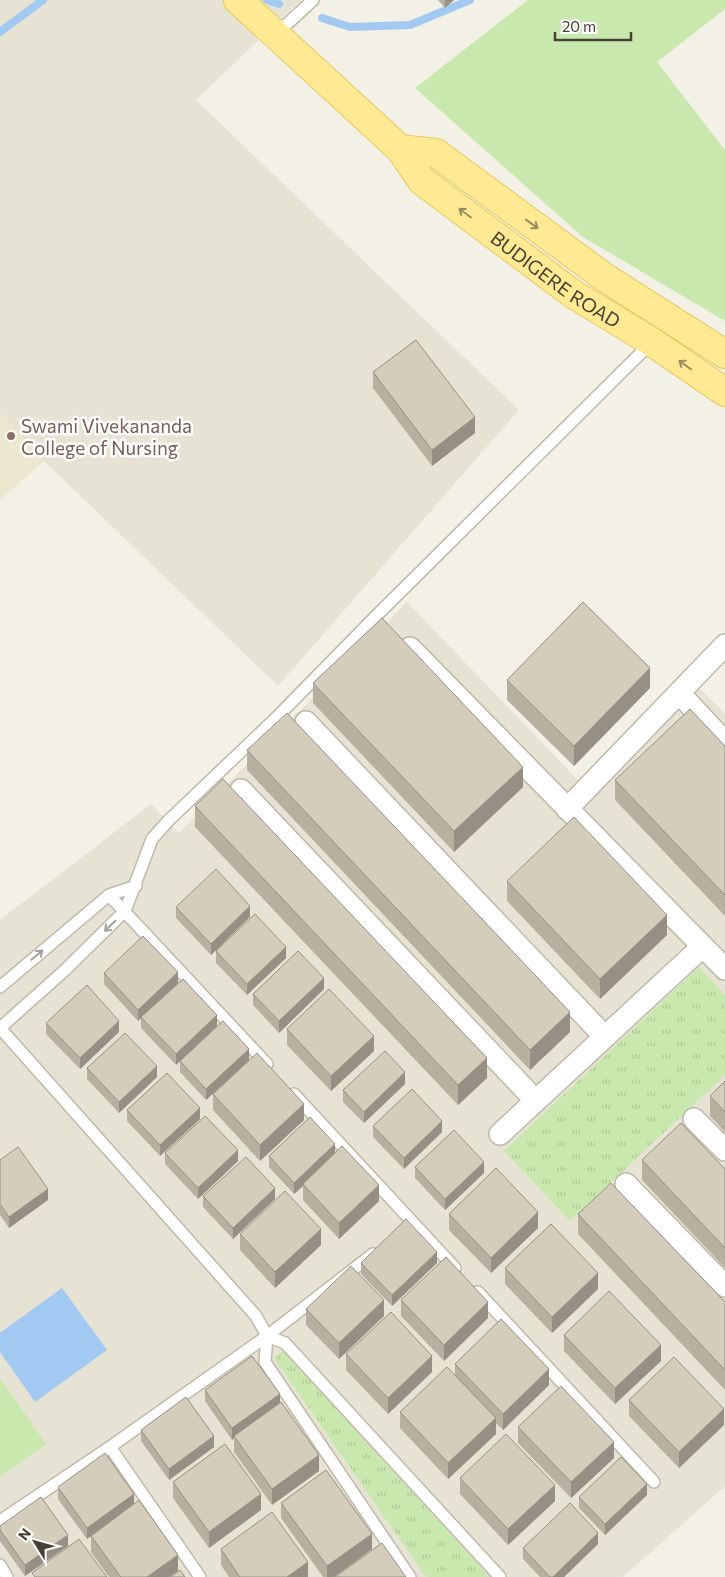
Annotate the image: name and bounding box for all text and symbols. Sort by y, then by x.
scale bar [555,10,631,42]
text: 20 m [562,17,596,35]
one-way arrow [458,208,472,218]
one-way arrow [525,218,538,229]
street label: BUDIGERE ROAD [487,225,625,332]
one-way arrow [678,360,692,370]
place label: Swami Vivekananda College of Nursing [21,414,192,459]
marker: Swami Vivekananda College of Nursing [5,430,17,442]
one-way arrow [104,920,117,932]
one-way arrow [31,950,44,961]
north arrow [10,1517,60,1567]
text: N [14,1525,34,1543]

